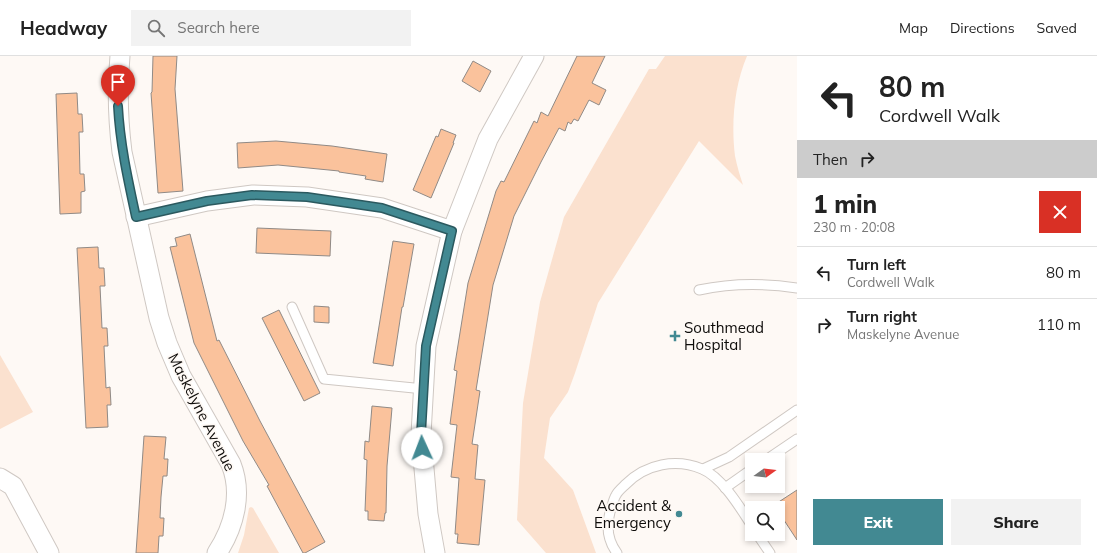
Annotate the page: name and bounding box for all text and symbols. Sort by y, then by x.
search box [131,10,411,46]
text: Headway [20,16,107,40]
icon: search [145,17,167,39]
text: Search here [177,18,260,37]
text: Map [899,19,928,37]
text: Directions [950,19,1015,37]
text: Saved [1037,19,1077,37]
pin [101,65,135,106]
text: 80 m [879,69,945,104]
icon: arrive [107,71,129,93]
icon: left [813,72,865,124]
text: Cordwell Walk [879,104,1000,127]
icon: right [856,148,878,170]
text: Then [813,150,848,169]
text: 1 min [813,189,877,219]
button: close [1039,191,1081,233]
text: 230 m · 20:08 [813,219,895,235]
text: Turn left [847,255,906,274]
icon: left [813,262,835,284]
text: 80 m [1046,263,1081,282]
text: Cordwell Walk [847,274,934,290]
text: Turn right [847,307,917,326]
icon: right [813,314,835,336]
text: 110 m [1037,315,1081,334]
place label: Southmead Hospital [684,318,764,354]
text: Maskelyne Avenue [847,326,959,342]
marker: Southmead Hospital [669,330,681,342]
street label: Maskelyne Avenue [164,350,240,474]
position arrow [401,427,443,469]
north arrow [745,453,785,493]
map controls [745,453,785,541]
place label: Accident & Emergency [594,496,672,532]
button: Exit [813,499,943,545]
button: Share [951,499,1081,545]
button: search [745,501,785,541]
marker: Accident & Emergency [674,509,684,519]

